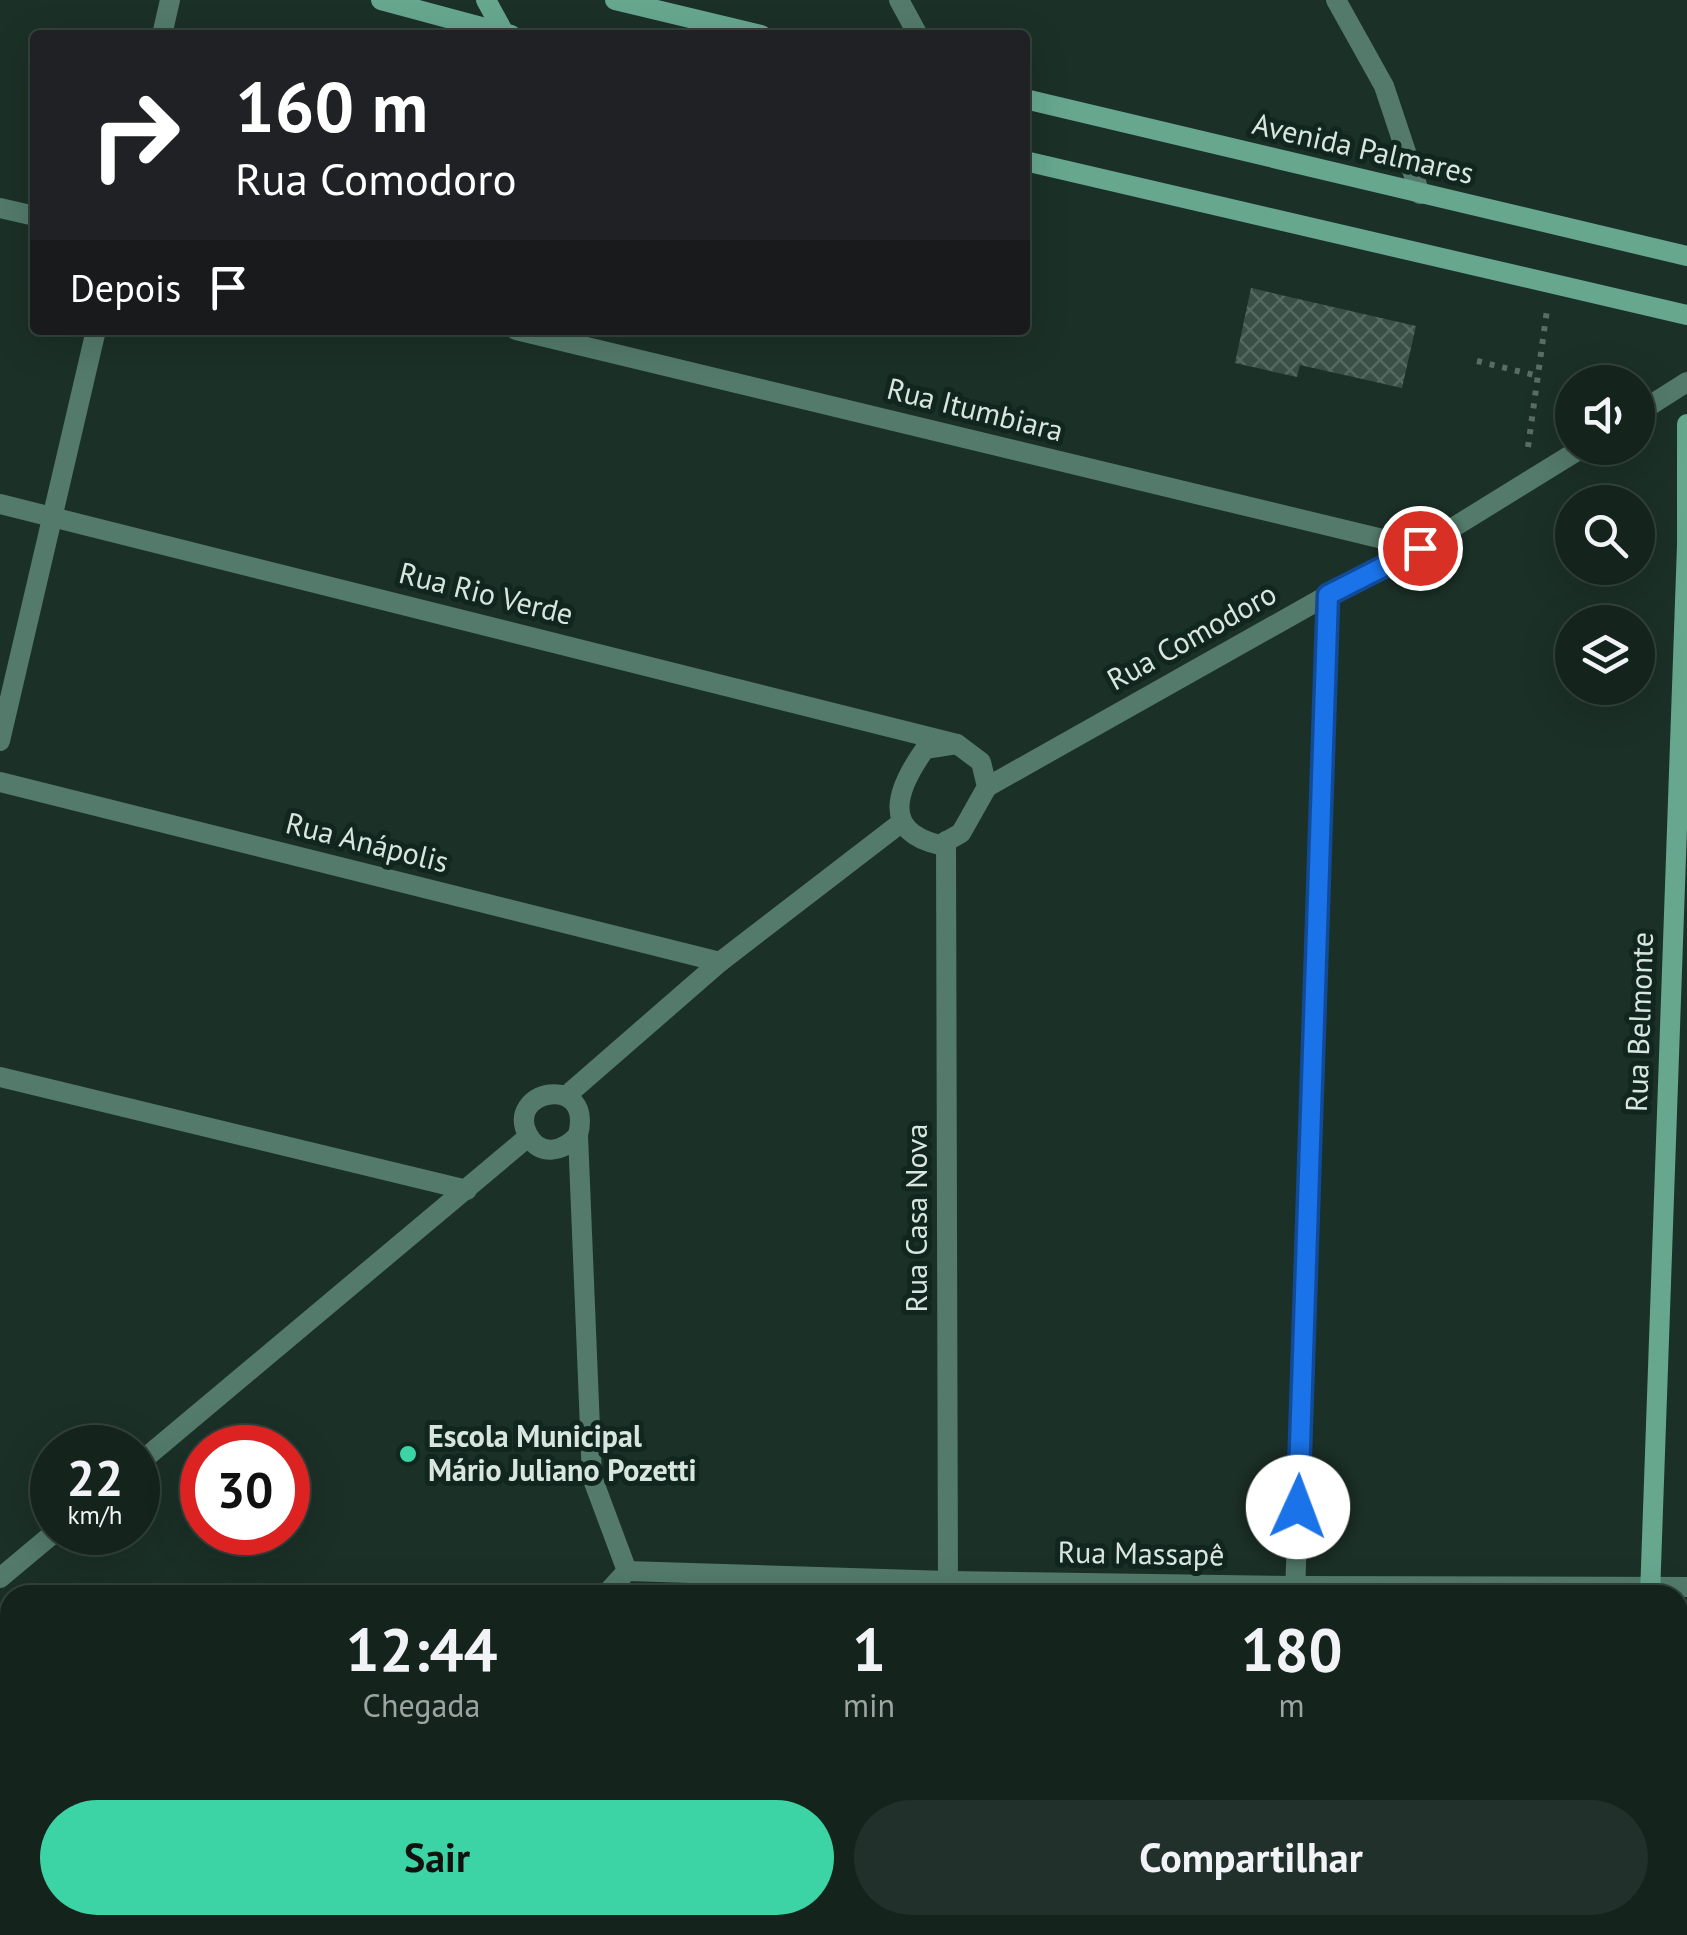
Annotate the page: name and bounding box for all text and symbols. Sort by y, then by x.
text: 160 m [235,61,428,151]
icon: right [70,70,200,200]
street label: Avenida Palmares [1249,103,1478,192]
text: Rua Comodoro [235,149,517,207]
icon: arrive [201,260,256,315]
text: Depois [70,263,181,312]
map controls [1555,365,1655,705]
button: sound [1555,365,1655,465]
street label: Rua Itumbiara [883,368,1068,449]
button: search [1555,485,1655,585]
pin [1378,506,1463,591]
icon: arrive [1393,521,1448,576]
street label: Rua Rio Verde [395,552,577,633]
street label: Rua Comodoro [1100,573,1283,698]
button: layers [1555,605,1655,705]
street label: Rua Anápolis [282,803,453,881]
street label: Rua Belmonte [1616,931,1661,1113]
street label: Rua Casa Nova [896,1124,935,1312]
place label: Escola Municipal Mário Juliano Pozetti [428,1416,697,1489]
speed limit sign: 30 [180,1425,310,1555]
marker: Escola Municipal Mário Juliano Pozetti [397,1443,419,1465]
text: 22 [67,1445,123,1510]
position arrow [1246,1455,1350,1559]
text: km/h [68,1499,122,1531]
street label: Rua Massapê [1057,1532,1225,1573]
text: 12:44 [345,1610,498,1688]
text: 1 [852,1610,886,1688]
text: 180 [1241,1610,1343,1688]
text: Chegada [363,1684,480,1726]
text: min [843,1684,895,1726]
text: m [1279,1684,1305,1726]
button: Sair [40,1800,834,1915]
button: Compartilhar [854,1800,1648,1915]

